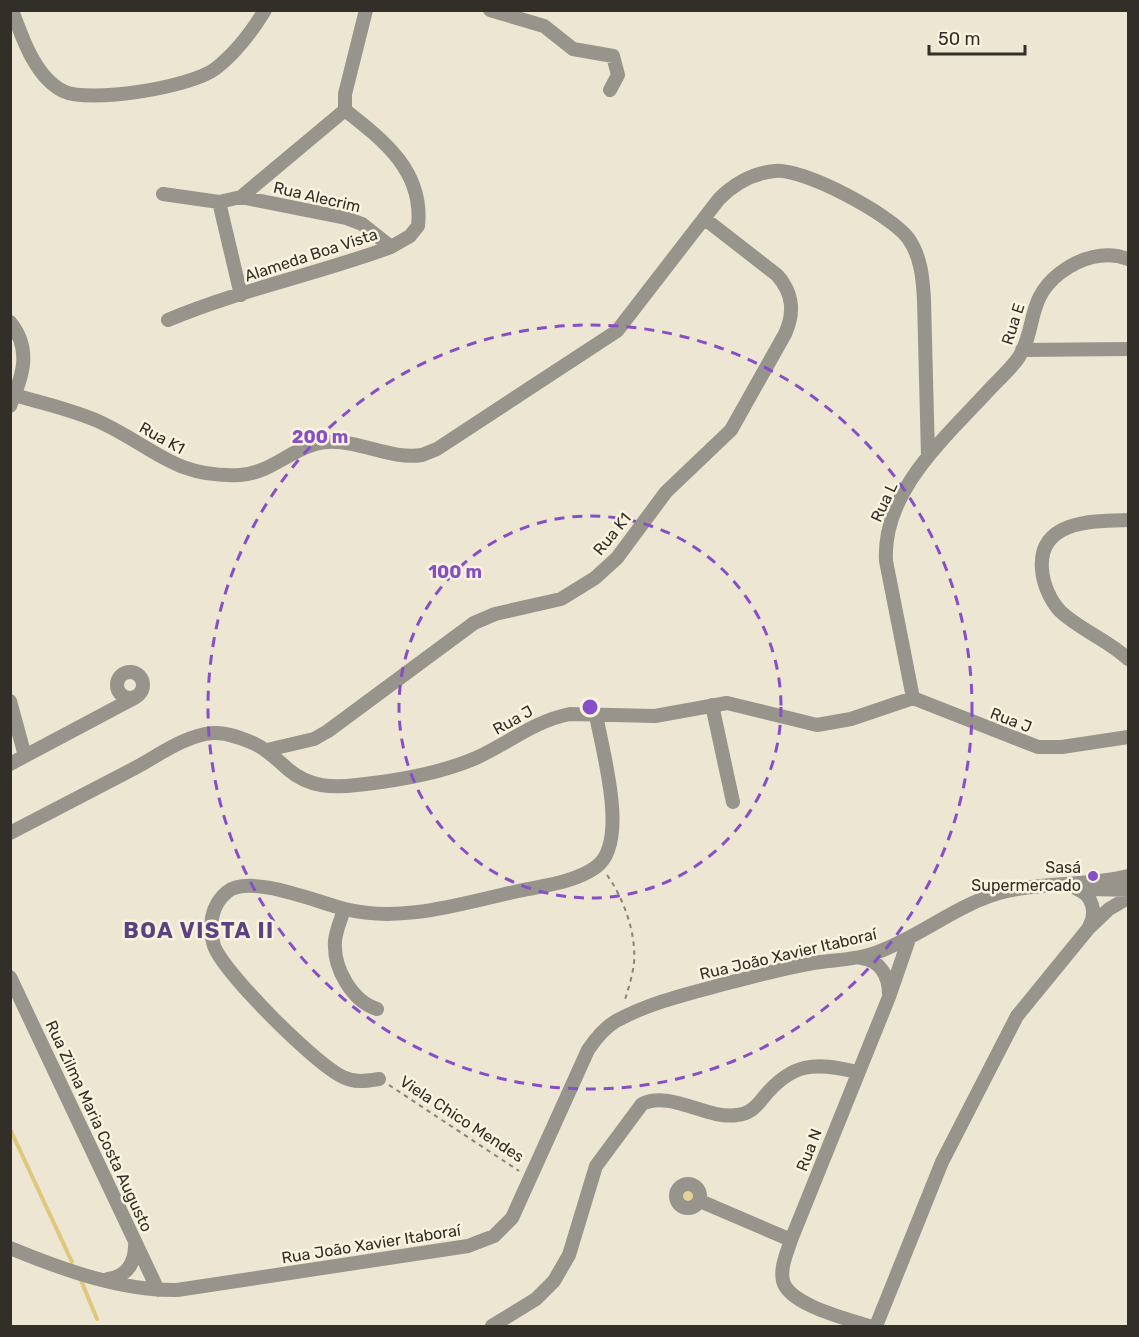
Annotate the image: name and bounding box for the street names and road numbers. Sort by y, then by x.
street label: Rua Alecrim [271,178,363,216]
street label: Alameda Boa Vista [242,225,380,285]
street label: Rua E [997,301,1029,347]
street label: Rua K1 [136,418,188,458]
street label: Rua L [867,479,901,525]
street label: Rua K1 [589,509,635,559]
street label: Rua J [490,701,536,739]
street label: Rua J [988,703,1034,737]
street label: Rua João Xavier Itaboraí [698,924,879,984]
street label: Rua Zilma Maria Costa Augusto [42,1017,156,1235]
street label: Viela Chico Mendes [396,1072,528,1166]
street label: Rua N [792,1126,826,1174]
street label: Rua João Xavier Itaboraí [280,1220,463,1268]

